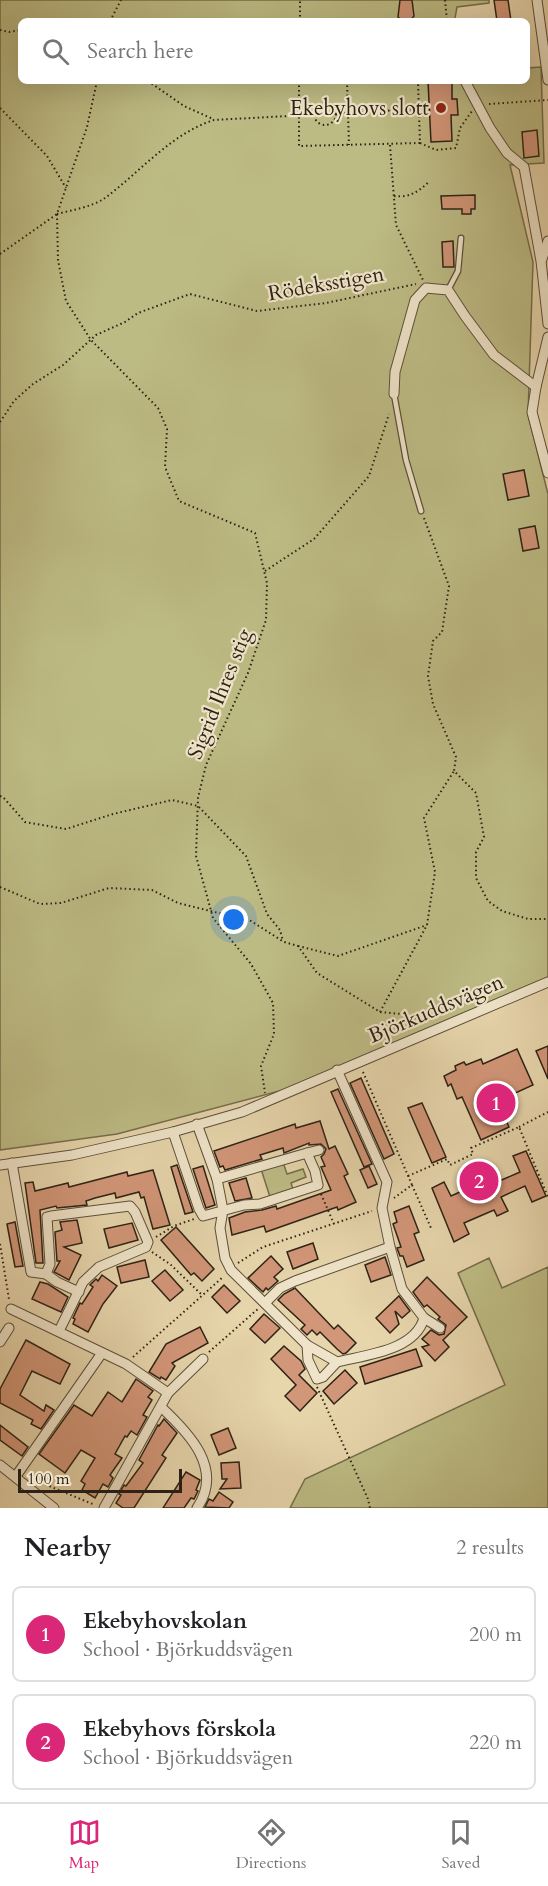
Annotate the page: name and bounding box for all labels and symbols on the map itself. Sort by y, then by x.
place label: Ekebyhovs slott [290,94,429,123]
marker: Ekebyhovs slott [434,101,448,115]
street label: Rödeksstigen [266,259,387,308]
street label: Sigrid Ihres stig [181,624,259,764]
your location [219,905,248,934]
street label: Björkuddsvägen [364,967,508,1051]
pin: 1 [476,1080,516,1126]
pin: 2 [460,1158,498,1204]
scale bar [18,1466,182,1494]

